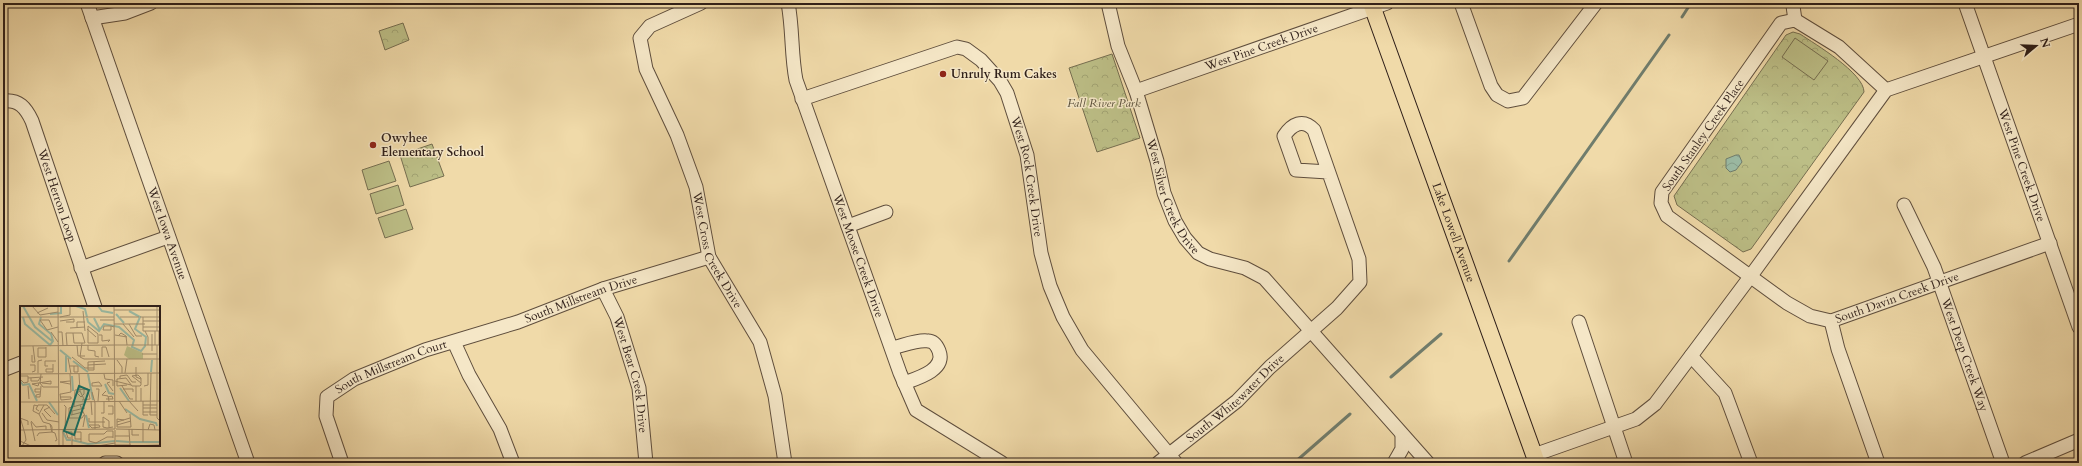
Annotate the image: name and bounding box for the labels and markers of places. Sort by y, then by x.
place label: Unruly Rum Cakes [951,66,1057,82]
marker: Unruly Rum Cakes [938,69,948,79]
place label: Owyhee Elementary School [381,130,484,160]
marker: Owyhee Elementary School [368,140,378,150]

